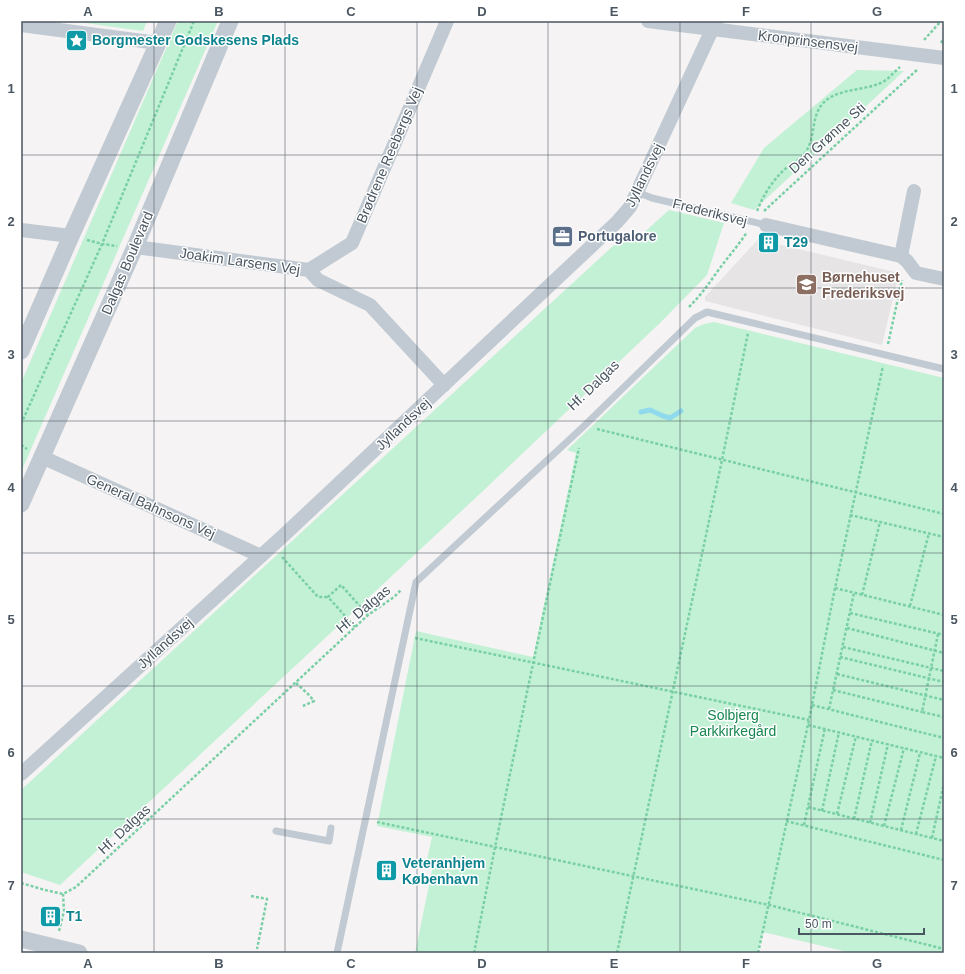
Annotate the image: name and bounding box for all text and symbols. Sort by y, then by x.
text: A [83,4,93,19]
text: B [214,4,224,19]
text: C [346,4,356,19]
text: D [477,4,487,19]
text: E [610,4,619,19]
text: F [742,4,750,19]
text: G [872,4,882,19]
place icon: Borgmester Godskesens Plads [64,27,90,53]
street label: Kronprinsensvej [757,27,859,55]
place label: Borgmester Godskesens Plads [92,32,299,48]
text: 1 [7,81,15,96]
text: 1 [950,81,958,96]
street label: Brødrene Reebergs Vej [353,85,425,225]
street label: Den Grønne Sti [786,100,868,176]
street label: Jyllandsvej [622,141,666,209]
street label: Frederiksvej [671,195,749,229]
street label: Dalgas Boulevard [98,209,156,317]
text: 2 [7,214,15,229]
text: 2 [950,214,958,229]
office icon: Portugalore [549,223,575,249]
place label: Portugalore [578,228,657,244]
building icon: T29 [756,229,782,255]
place label: T29 [784,234,808,250]
street label: Joakim Larsens Vej [179,245,301,277]
place label: Børnehuset Frederiksvej [822,269,905,301]
school or university icon: Børnehuset Frederiksvej [793,272,819,298]
text: 3 [7,347,15,362]
text: 3 [950,347,958,362]
street label: Hf. Dalgas [564,357,622,413]
street label: Jyllandsvej [373,395,433,453]
street label: General Bahnsons Vej [84,470,218,542]
text: 4 [7,480,15,495]
text: 4 [950,480,958,495]
street label: Hf. Dalgas [333,582,393,636]
text: 5 [7,612,15,627]
text: 5 [950,612,958,627]
street label: Jyllandsvej [134,614,196,672]
park label: Solbjerg Parkkirkegård [690,707,776,739]
text: 6 [7,745,15,760]
text: 6 [950,745,958,760]
street label: Hf. Dalgas [95,801,153,857]
place label: Veteranhjem København [402,855,485,887]
building icon: Veteranhjem København [374,858,400,884]
text: 7 [7,878,15,893]
text: 7 [950,878,958,893]
building icon: T1 [38,903,64,929]
place label: T1 [66,908,83,924]
scale bar [799,910,924,936]
text: 50 m [805,917,832,931]
text: A [83,956,93,971]
text: B [214,956,224,971]
text: C [346,956,356,971]
text: D [477,956,487,971]
text: E [610,956,619,971]
text: F [742,956,750,971]
text: G [872,956,882,971]

